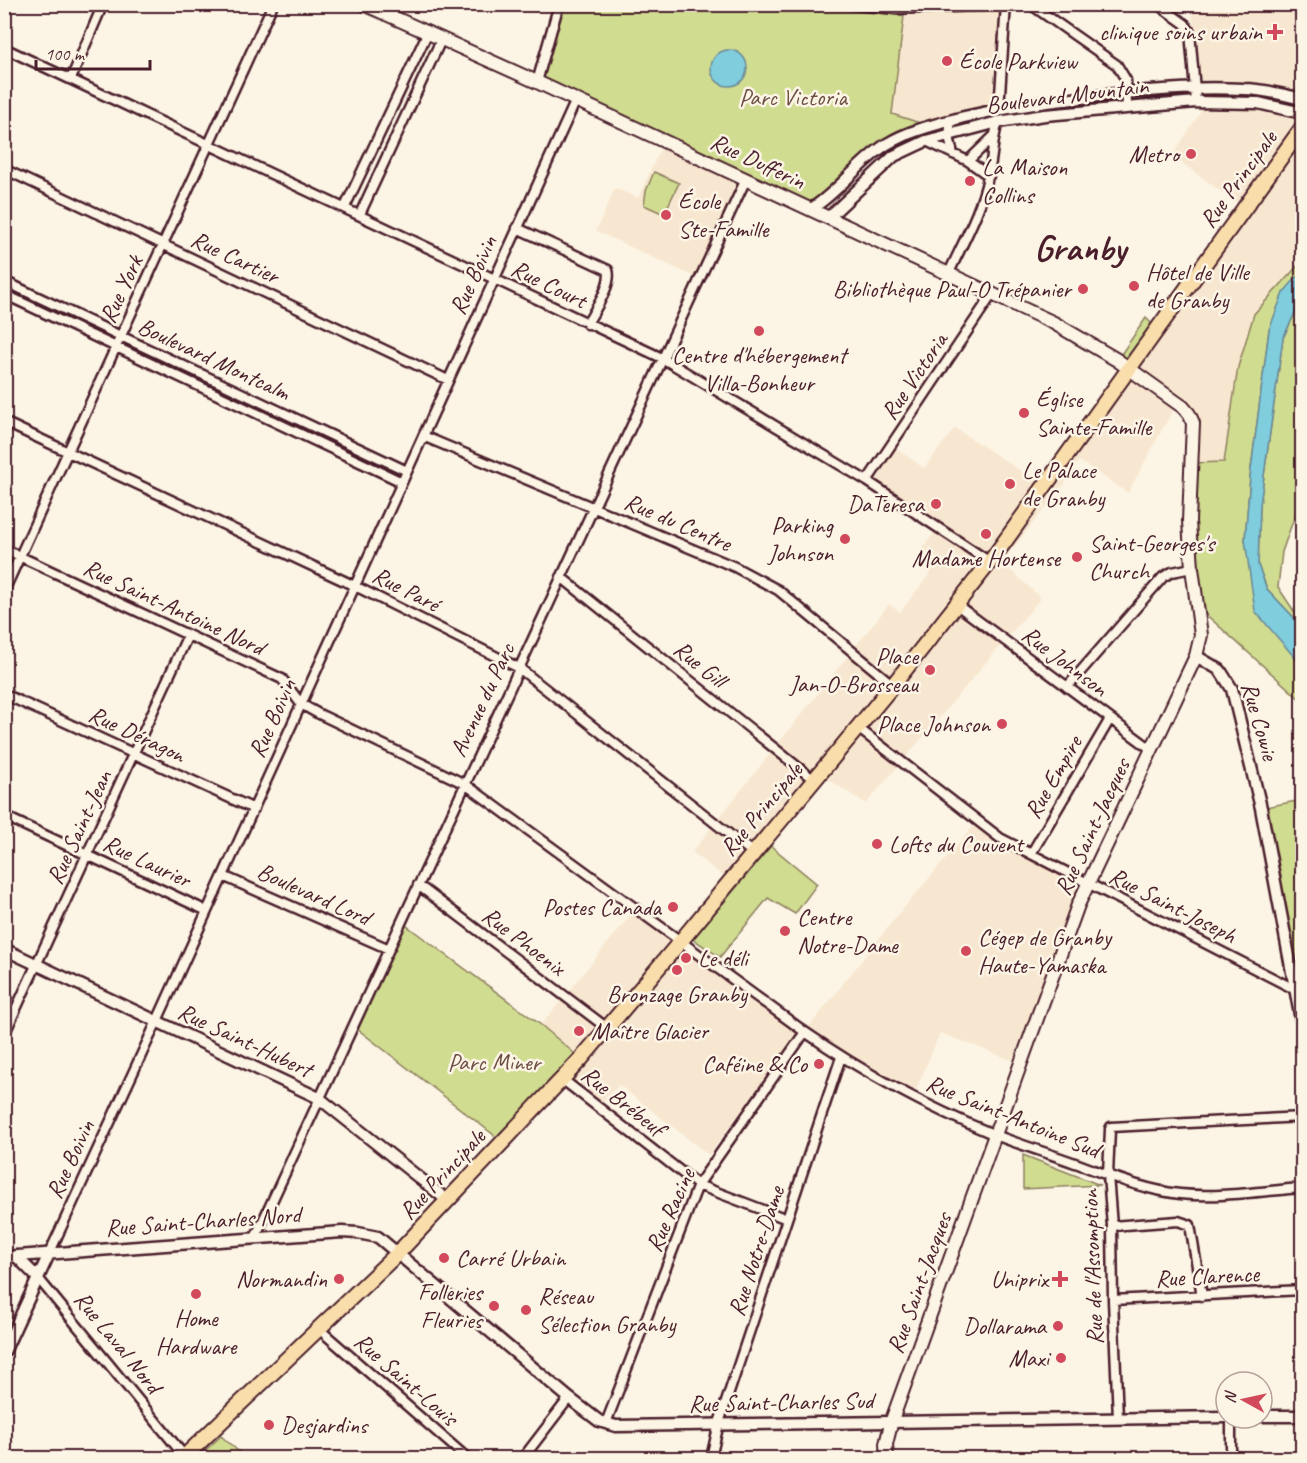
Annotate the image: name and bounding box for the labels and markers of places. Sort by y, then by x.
place label: clinique soins urbain [1099,17,1263,47]
marker: clinique soins urbain [1266,23,1284,41]
place label: École Parkview [959,46,1078,76]
marker: École Parkview [940,54,954,68]
place label: Metro [1129,139,1182,169]
marker: Metro [1184,147,1198,161]
place label: La Maison Collins [982,152,1068,210]
marker: La Maison Collins [963,174,977,188]
place label: École Ste-Famille [678,186,770,244]
marker: École Ste-Famille [659,208,673,222]
place label: Hôtel de Ville de Granby [1146,257,1251,315]
place label: Bibliothèque Paul-O Trépanier [833,274,1073,304]
marker: Hôtel de Ville de Granby [1127,279,1141,293]
marker: Bibliothèque Paul-O Trépanier [1076,282,1090,296]
marker: Centre d'hébergement Villa-Bonheur [752,324,766,338]
place label: Centre d'hébergement Villa-Bonheur [672,340,849,398]
place label: Église Sainte-Famille [1036,384,1153,442]
marker: Église Sainte-Famille [1017,406,1031,420]
place label: Le Palace de Granby [1022,455,1106,513]
marker: Le Palace de Granby [1003,477,1017,491]
place label: DaTeresa [847,489,926,519]
marker: DaTeresa [929,497,943,511]
place label: Parking Johnson [767,510,834,568]
marker: Madame Hortense [979,527,993,541]
place label: Saint-Georges's Church [1089,528,1217,586]
marker: Parking Johnson [838,532,852,546]
place label: Madame Hortense [912,543,1062,573]
marker: Saint-Georges's Church [1070,550,1084,564]
place label: Place Jan-O-Brosseau [789,641,920,699]
marker: Place Jan-O-Brosseau [923,663,937,677]
place label: Place Johnson [877,709,991,739]
marker: Place Johnson [995,717,1009,731]
place label: Lofts du Couvent [889,829,1025,859]
marker: Lofts du Couvent [870,837,884,851]
place label: Postes Canada [543,892,662,922]
marker: Postes Canada [666,900,680,914]
place label: Centre Notre-Dame [797,902,900,960]
place label: Cégep de Granby Haute-Yamaska [978,922,1113,980]
marker: Centre Notre-Dame [778,924,792,938]
place label: Le déli [698,943,750,973]
marker: Cégep de Granby Haute-Yamaska [959,944,973,958]
marker: Le déli [679,951,693,965]
marker: Bronzage Granby [670,963,684,977]
place label: Bronzage Granby [607,979,749,1009]
place label: Maître Glacier [591,1016,711,1046]
marker: Maître Glacier [572,1024,586,1038]
place label: Caféine & Co [702,1049,809,1079]
marker: Caféine & Co [812,1057,826,1071]
place label: Carré Urbain [456,1243,567,1273]
marker: Carré Urbain [437,1251,451,1265]
place label: Normandin [236,1264,327,1294]
place label: Uniprix [991,1264,1050,1294]
marker: Normandin [332,1272,346,1286]
marker: Uniprix [1053,1272,1067,1286]
place label: Folleries Fleuries [418,1277,485,1335]
place label: Réseau Sélection Granby [538,1281,677,1339]
marker: Home Hardware [189,1287,203,1301]
marker: Folleries Fleuries [487,1299,501,1313]
place label: Home Hardware [156,1303,238,1361]
marker: Réseau Sélection Granby [519,1303,533,1317]
place label: Dollarama [963,1311,1048,1341]
marker: Dollarama [1051,1319,1065,1333]
place label: Maxi [1009,1343,1051,1373]
marker: Maxi [1054,1351,1068,1365]
place label: Desjardins [281,1410,369,1440]
marker: Desjardins [262,1418,276,1432]

